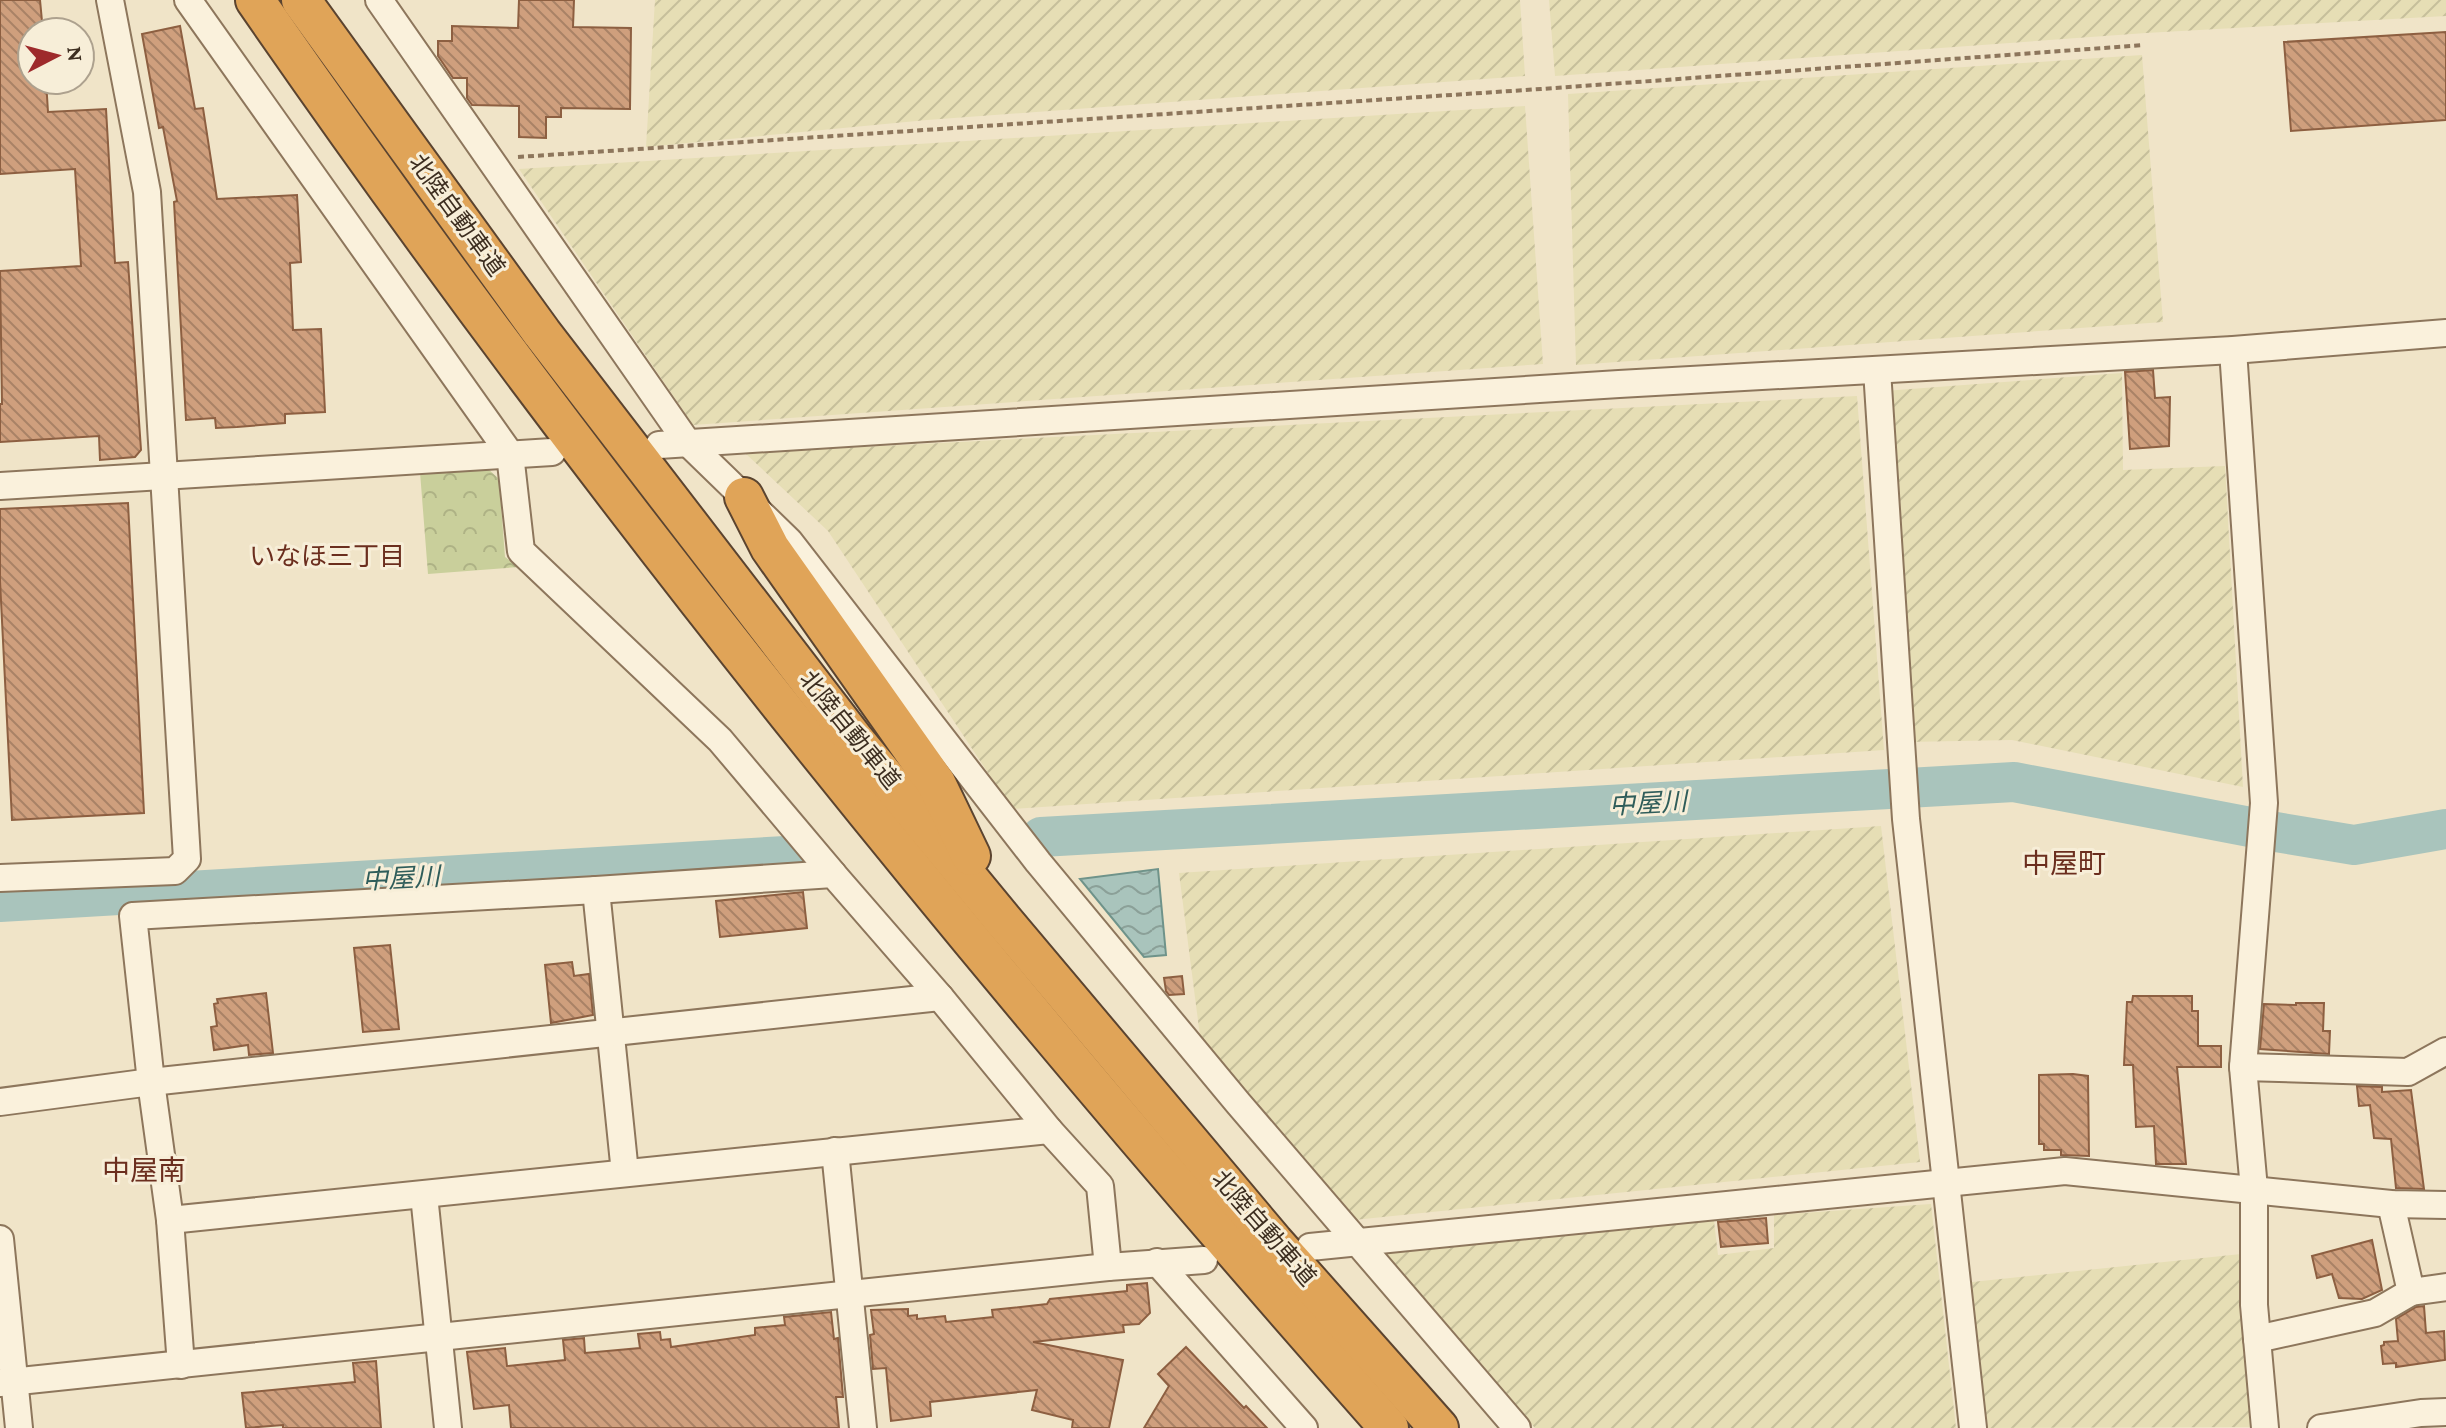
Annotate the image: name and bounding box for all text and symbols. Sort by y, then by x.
north arrow [16,16,96,96]
text: N [62,45,89,63]
street label: 北陸自動車道 [404,149,511,281]
district label: いなほ三丁目 [249,542,405,571]
street label: 北陸自動車道 [795,665,906,794]
water label: 中屋川 [1608,787,1691,820]
district label: 中屋町 [2022,848,2106,879]
water label: 中屋川 [361,862,444,895]
district label: 中屋南 [102,1155,186,1186]
street label: 北陸自動車道 [1207,1164,1322,1291]

